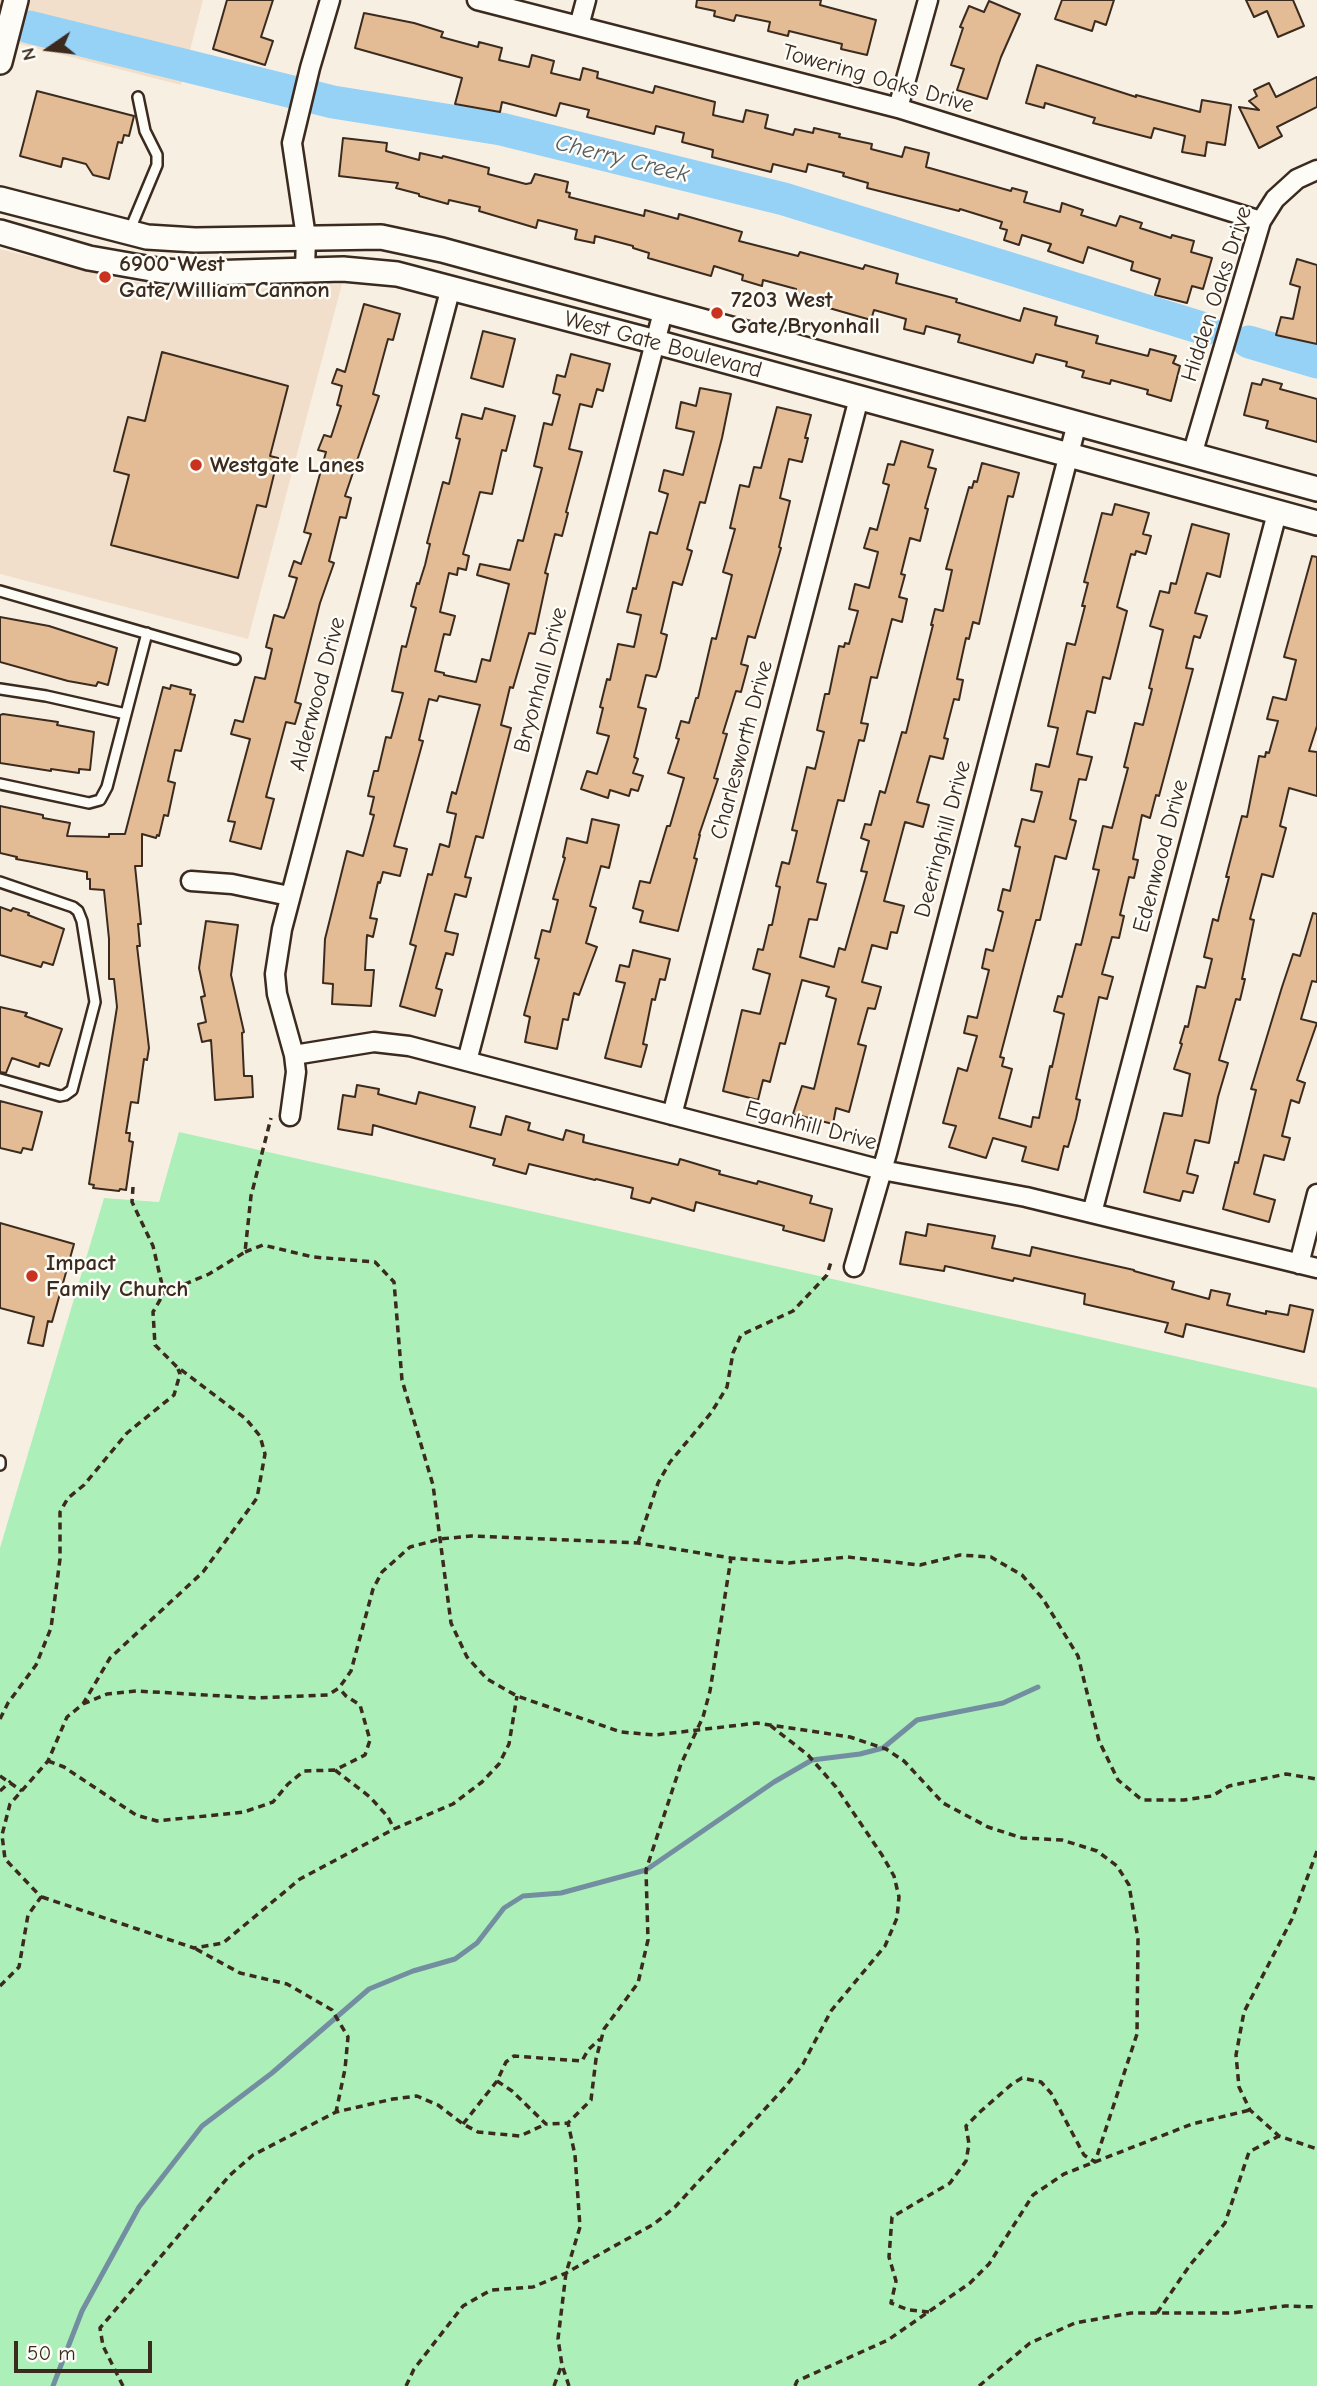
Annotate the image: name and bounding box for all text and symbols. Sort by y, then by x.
north arrow [14,14,84,84]
street label: Towering Oaks Drive [779,38,977,120]
text: N [16,45,41,63]
water label: Cherry Creek [552,128,692,190]
street label: Hidden Oaks Drive [1176,203,1258,385]
place label: 6900 West Gate/William Cannon [119,250,330,304]
marker: 6900 West Gate/William Cannon [97,269,113,285]
place label: 7203 West Gate/Bryonhall [731,286,880,340]
street label: West Gate Boulevard [561,305,765,385]
marker: 7203 West Gate/Bryonhall [709,305,725,321]
place label: Westgate Lanes [210,451,364,479]
marker: Westgate Lanes [188,457,204,473]
street label: Bryonhall Drive [508,604,574,756]
street label: Alderwood Drive [284,614,352,774]
street label: Charlesworth Drive [705,657,779,843]
street label: Deeringhill Drive [909,757,977,921]
street label: Edenwood Drive [1127,776,1195,936]
street label: Eganhill Drive [742,1095,880,1157]
place label: Impact Family Church [46,1249,189,1303]
marker: Impact Family Church [24,1268,40,1284]
scale bar [18,2326,156,2370]
text: 50 m [27,2341,76,2365]

